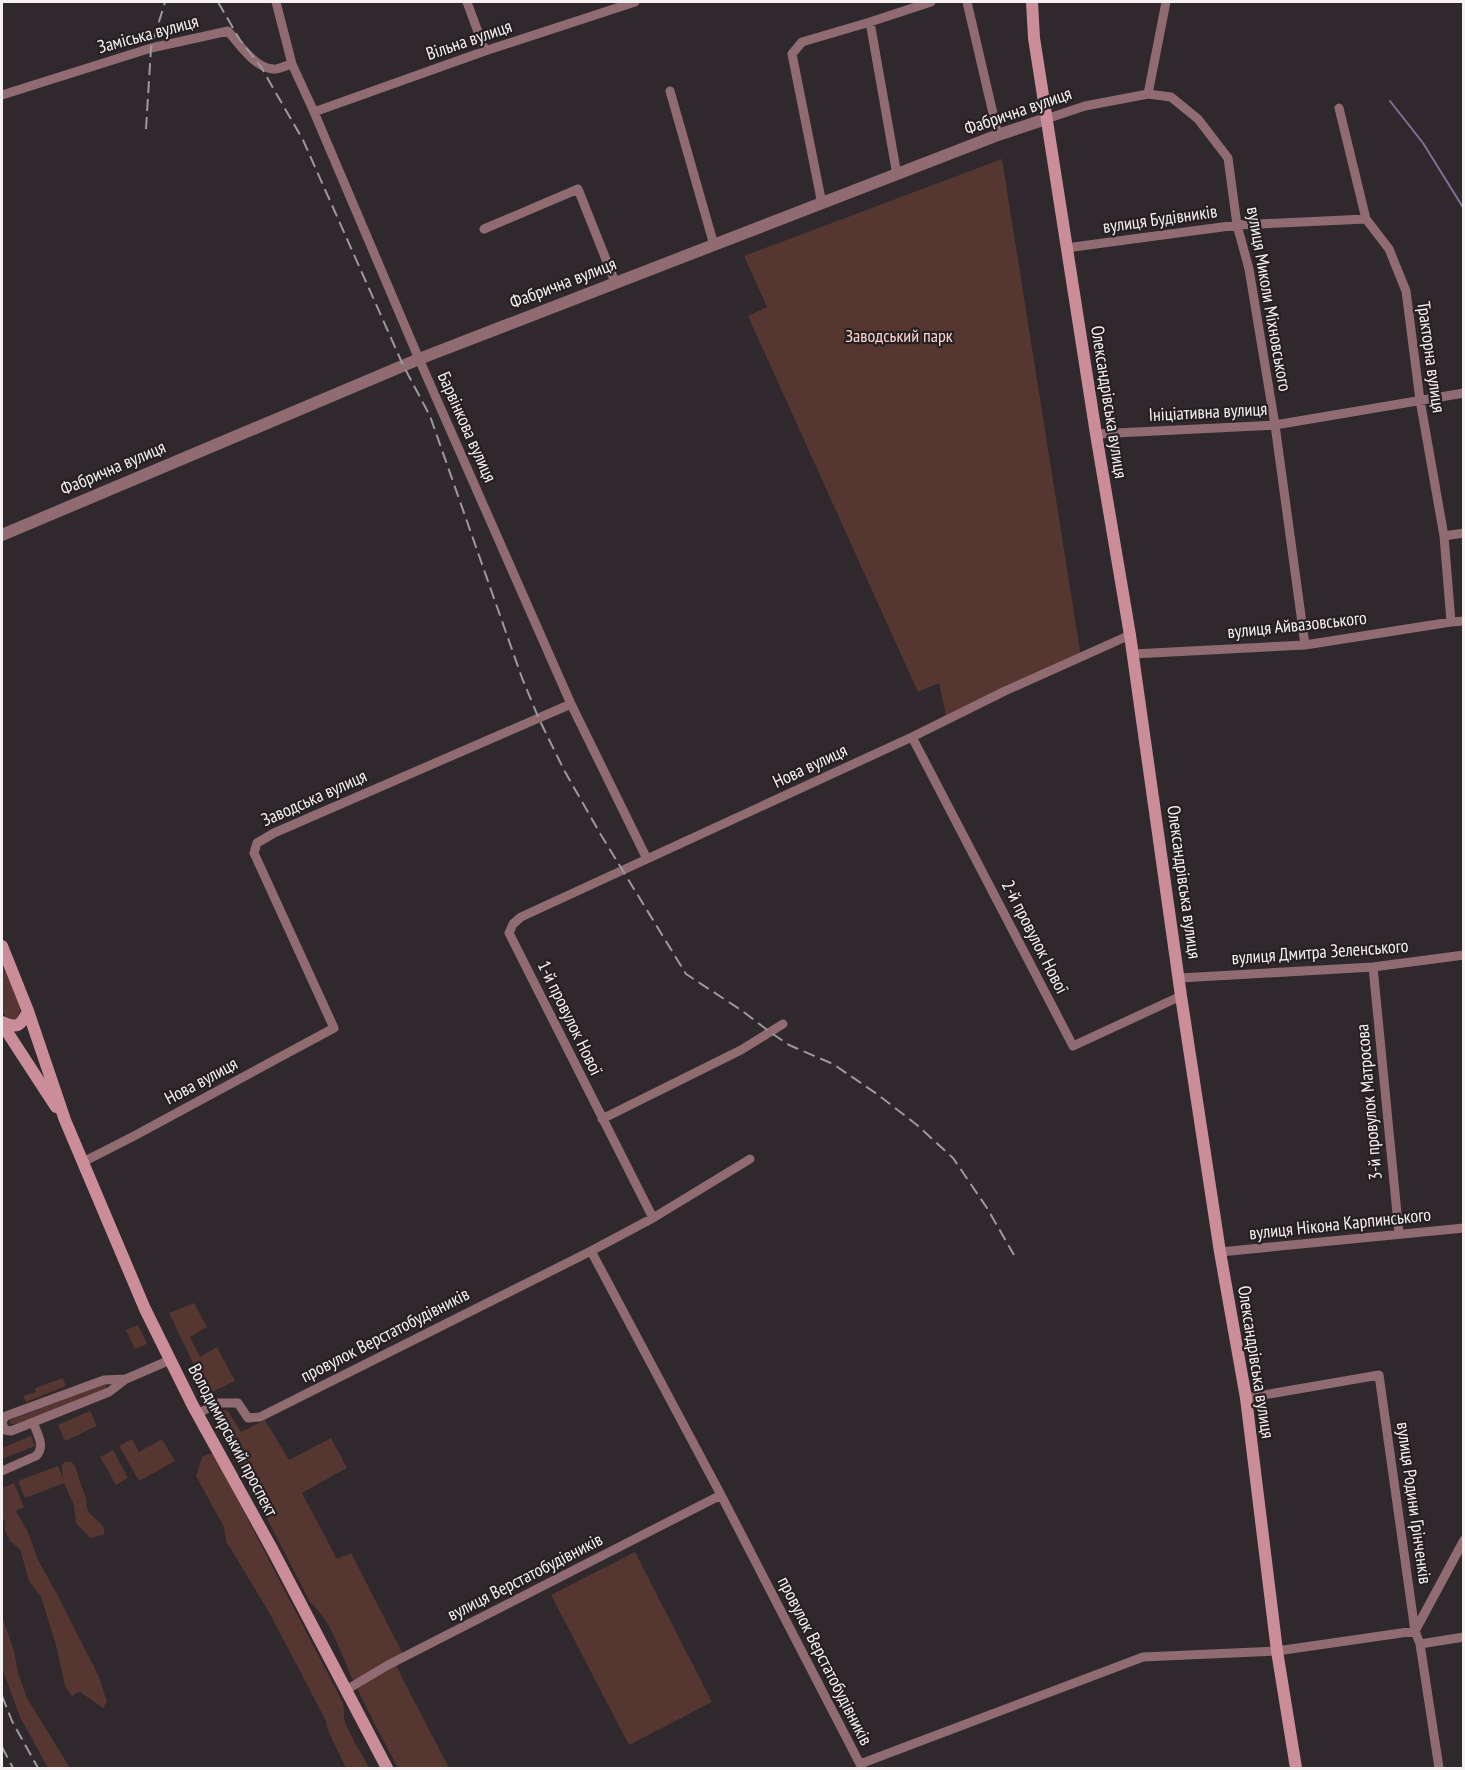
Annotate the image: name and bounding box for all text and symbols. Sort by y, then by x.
street label: Заміська вулиця [95,9,201,58]
street label: Вільна вулиця [423,14,515,65]
street label: Фабрична вулиця [961,81,1075,140]
street label: вулиця Будівників [1101,199,1219,238]
street label: вулиця Миколи Міхновського [1242,205,1297,393]
street label: Фабрична вулиця [506,252,619,313]
street label: Тракторна вулиця [1412,300,1451,414]
park label: Заводський парк [845,324,953,347]
street label: Олександрівська вулиця [1086,324,1133,480]
street label: Барвінкова вулиця [433,368,502,486]
street label: Ініціативна вулиця [1148,397,1268,426]
street label: Фабрична вулиця [57,435,169,500]
street label: вулиця Айвазовського [1226,606,1368,643]
street label: Нова вулиця [769,738,851,793]
street label: Заводська вулиця [257,764,370,831]
street label: Олександрівська вулиця [1162,804,1207,960]
street label: 2-й провулок Нової [997,876,1074,998]
street label: вулиця Дмитра Зеленського [1231,934,1409,969]
street label: 1-й провулок Нової [533,957,608,1079]
street label: 3-й провулок Матросова [1350,1023,1387,1181]
street label: Нова вулиця [160,1052,241,1109]
street label: вулиця Нікона Карпинського [1248,1202,1432,1244]
street label: провулок Верстатобудівників [297,1282,473,1387]
street label: Олександрівська вулиця [1233,1284,1280,1440]
street label: Володимирський проспект [183,1359,284,1520]
street label: вулиця Родини Грінченків [1392,1420,1437,1585]
street label: вулиця Верстатобудівників [443,1527,606,1626]
street label: провулок Верстатобудівників [773,1573,878,1749]

